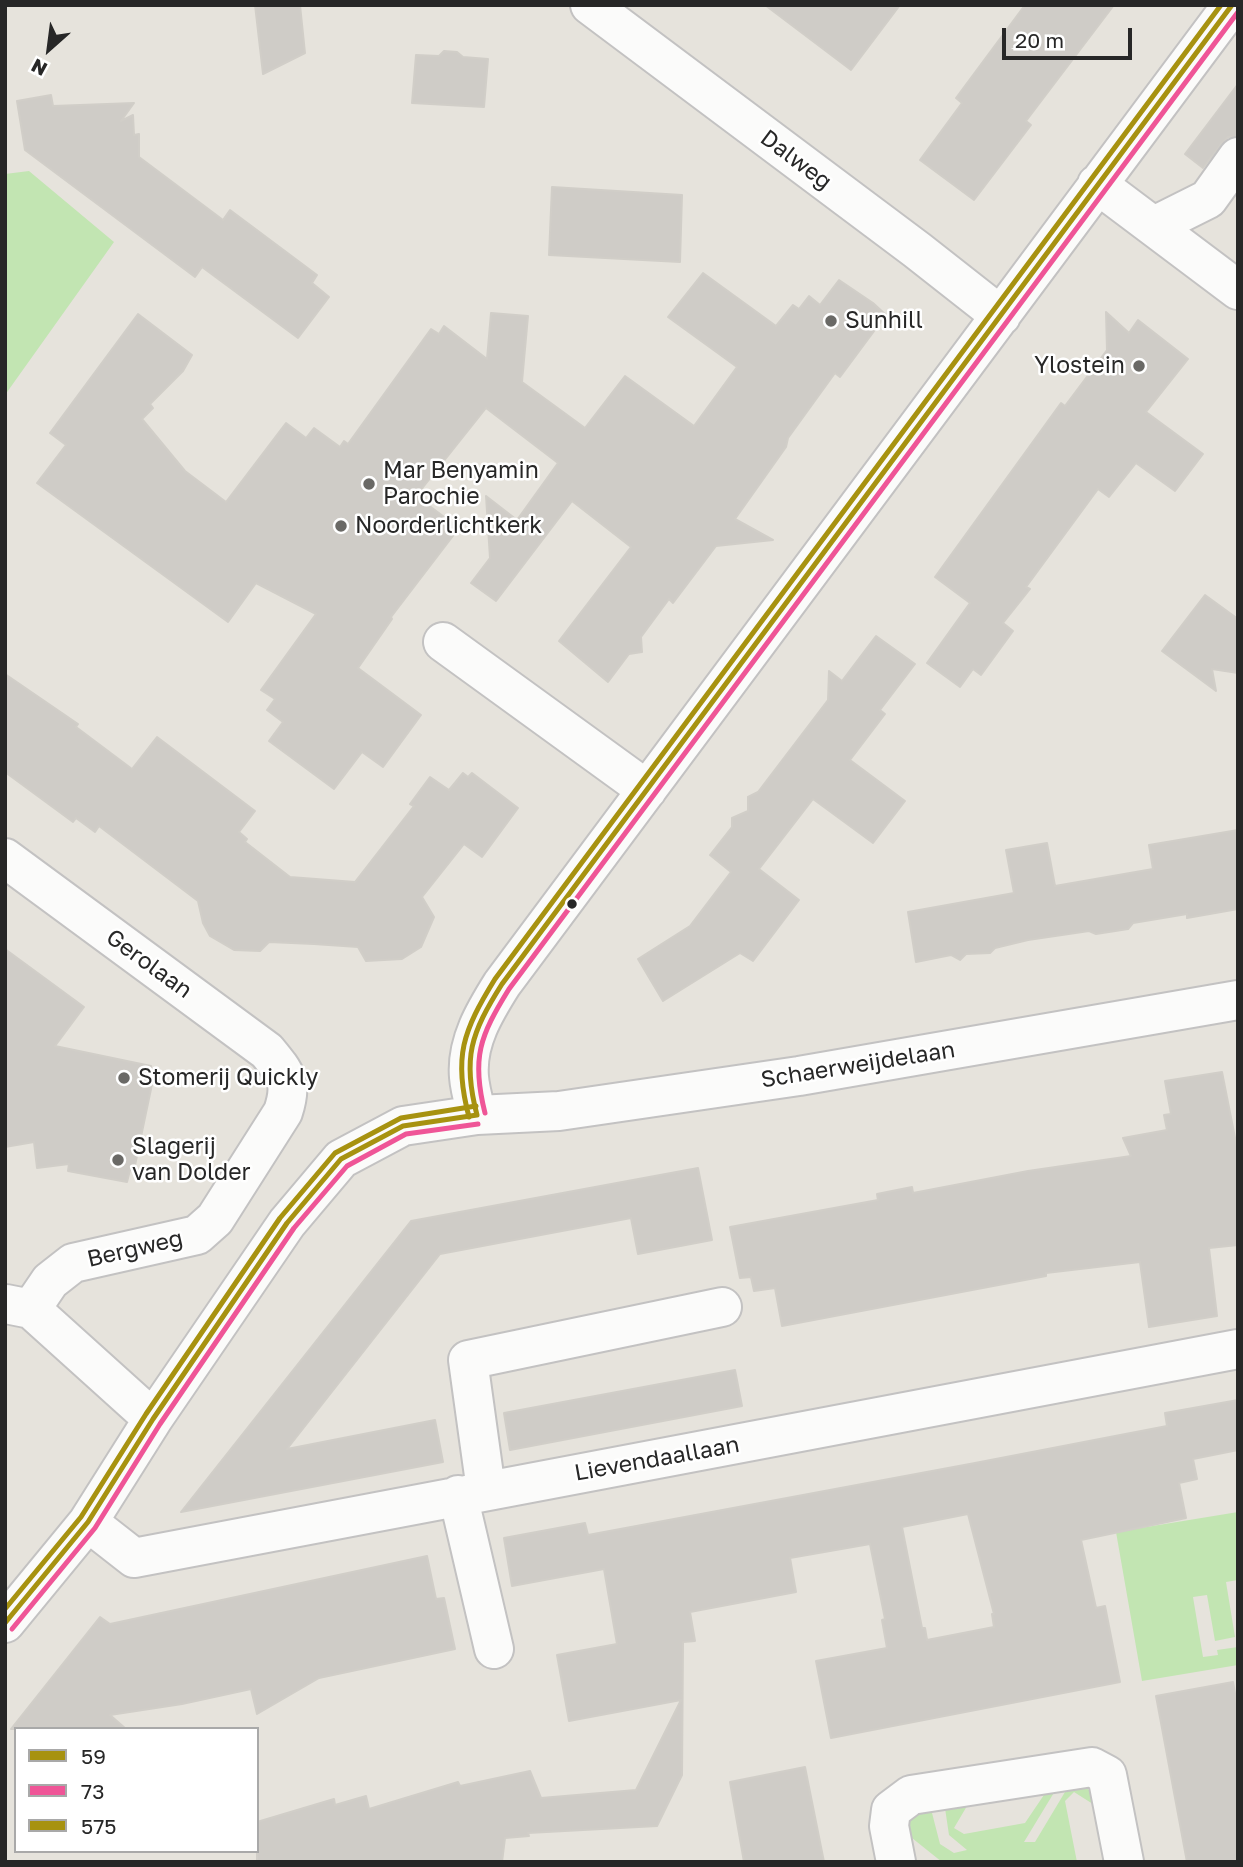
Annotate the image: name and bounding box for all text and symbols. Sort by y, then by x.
north arrow [14,14,84,84]
scale bar [1005,14,1134,58]
text: 20 m [1015,27,1064,53]
text: N [27,54,51,82]
street label: Dalweg [755,124,837,196]
place label: Sunhill [845,307,923,335]
marker: Sunhill [823,313,839,329]
place label: Ylostein [1034,352,1125,380]
marker: Ylostein [1131,358,1147,374]
place label: Mar Benyamin Parochie [383,457,539,511]
marker: Mar Benyamin Parochie [361,476,377,492]
place label: Noorderlichtkerk [355,512,542,540]
marker: Noorderlichtkerk [333,518,349,534]
unlabelled marker [565,897,579,911]
street label: Gerolaan [101,924,197,1004]
street label: Schaerweijdelaan [759,1036,957,1094]
place label: Stomerij Quickly [138,1064,318,1092]
marker: Stomerij Quickly [116,1070,132,1086]
place label: Slagerij van Dolder [132,1133,251,1187]
marker: Slagerij van Dolder [110,1152,126,1168]
street label: Bergweg [84,1225,186,1273]
street label: Lievendaallaan [572,1431,742,1487]
legend [14,1727,259,1853]
text: 59 [81,1743,106,1769]
text: 73 [81,1778,104,1804]
text: 575 [81,1813,117,1839]

